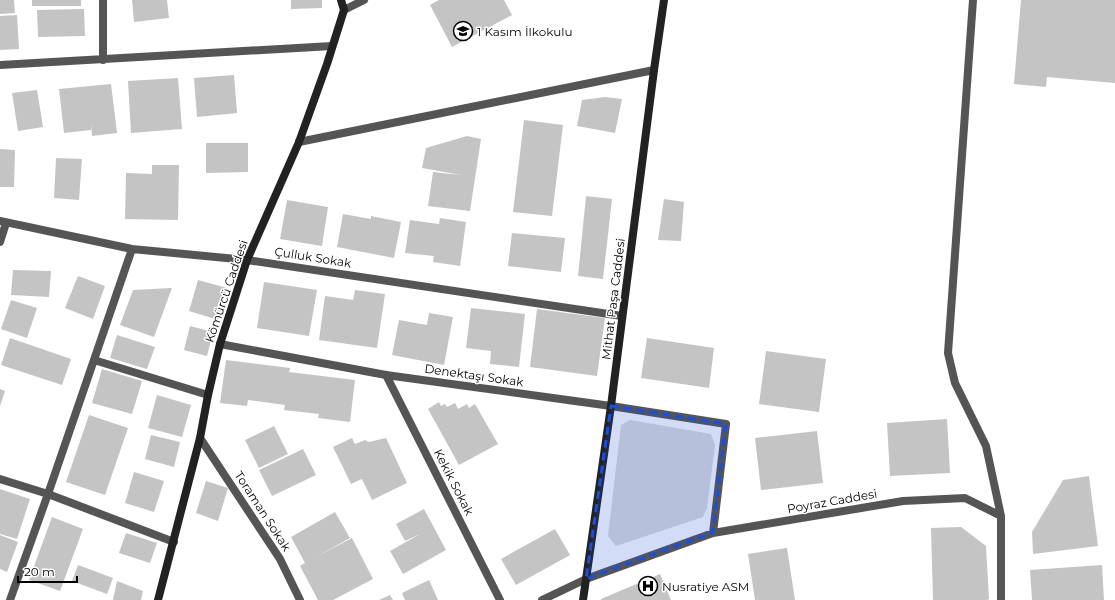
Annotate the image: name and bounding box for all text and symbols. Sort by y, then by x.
school or university icon: 1 Kasım İlkokulu [452,20,474,42]
place label: 1 Kasım İlkokulu [477,24,573,39]
street label: Mithat Paşa Caddesi [598,237,628,361]
street label: Kömürcü Caddesi [201,238,251,344]
street label: Çulluk Sokak [274,244,353,271]
street label: Denektaşı Sokak [424,361,525,389]
street label: Kekik Sokak [431,446,477,518]
street label: Toraman Sokak [232,468,295,555]
street label: Poyraz Caddesi [786,486,878,516]
scale bar [18,558,77,584]
text: 20 m [24,564,55,579]
hospital icon: Nusratiye ASM [637,575,659,597]
place label: Nusratiye ASM [662,579,749,594]

